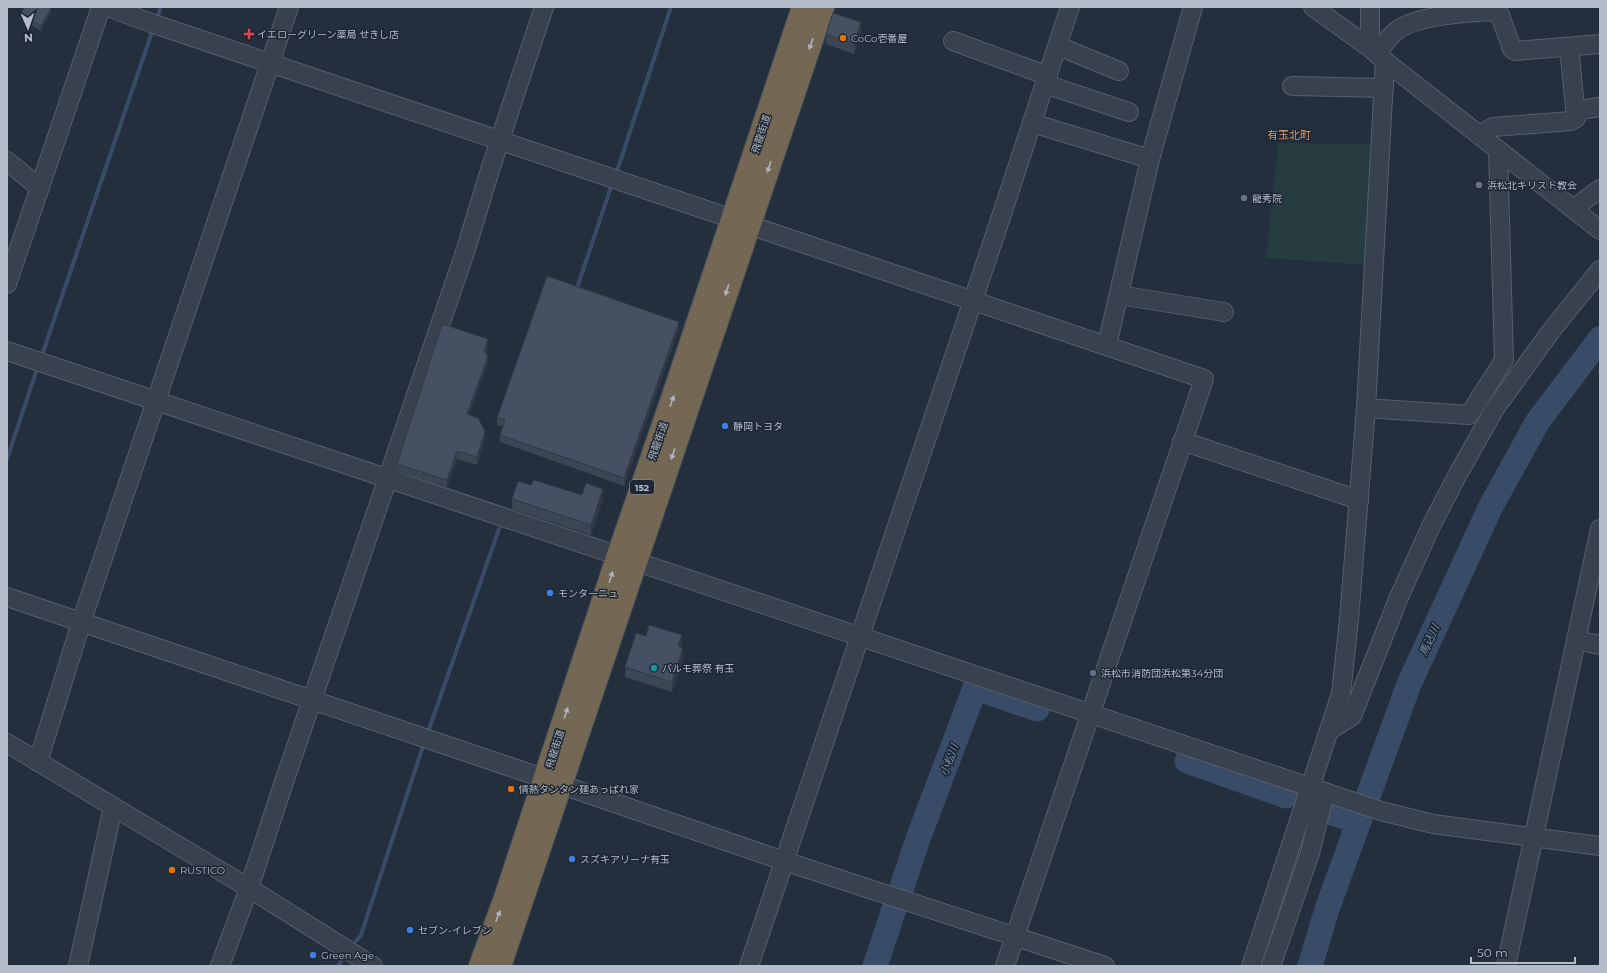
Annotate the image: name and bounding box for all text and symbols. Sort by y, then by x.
north arrow [8,8,48,48]
place label: イエローグリーン薬局 せきし店 [257,28,399,41]
marker: イエローグリーン薬局 せきし店 [244,29,254,39]
text: N [24,31,33,45]
place label: CoCo壱番屋 [851,32,907,45]
marker: CoCo壱番屋 [838,33,848,43]
one-way arrow [807,38,813,50]
street label: 飛龍街道 [749,113,773,155]
district label: 有玉北町 [1267,128,1311,142]
one-way arrow [765,161,771,173]
place label: 浜松北キリスト教会 [1487,179,1577,192]
marker: 浜松北キリスト教会 [1474,180,1484,190]
place label: 龍秀院 [1252,192,1282,205]
marker: 龍秀院 [1239,193,1249,203]
one-way arrow [724,285,730,297]
one-way arrow [669,394,675,406]
street label: 飛龍街道 [645,420,671,462]
place label: 静岡トヨタ [733,420,783,433]
marker: 静岡トヨタ [720,421,730,431]
one-way arrow [670,448,676,460]
road number: 152 [630,480,654,494]
one-way arrow [608,570,614,582]
place label: モンターニュ [558,587,618,600]
marker: モンターニュ [545,588,555,598]
water label: 馬込川 [1416,621,1443,658]
place label: パルモ葬祭 有玉 [662,662,735,675]
marker: パルモ葬祭 有玉 [649,663,659,673]
place label: 浜松市消防団浜松第34分団 [1101,667,1223,680]
marker: 浜松市消防団浜松第34分団 [1088,668,1098,678]
one-way arrow [563,707,569,719]
street label: 飛龍街道 [543,728,567,770]
water label: 小松川 [937,741,962,778]
place label: 情熱タンタン麺あっぱれ家 [519,783,639,796]
marker: 情熱タンタン麺あっぱれ家 [506,784,516,794]
place label: スズキアリーナ有玉 [580,853,670,866]
marker: スズキアリーナ有玉 [567,854,577,864]
place label: RUSTICO [180,864,225,877]
marker: RUSTICO [167,865,177,875]
one-way arrow [496,910,502,922]
place label: セブン-イレブン [418,924,492,937]
marker: セブン-イレブン [405,925,415,935]
scale bar [1471,939,1575,965]
text: 50 m [1477,945,1508,960]
place label: Green Age [321,949,374,962]
marker: Green Age [308,950,318,960]

